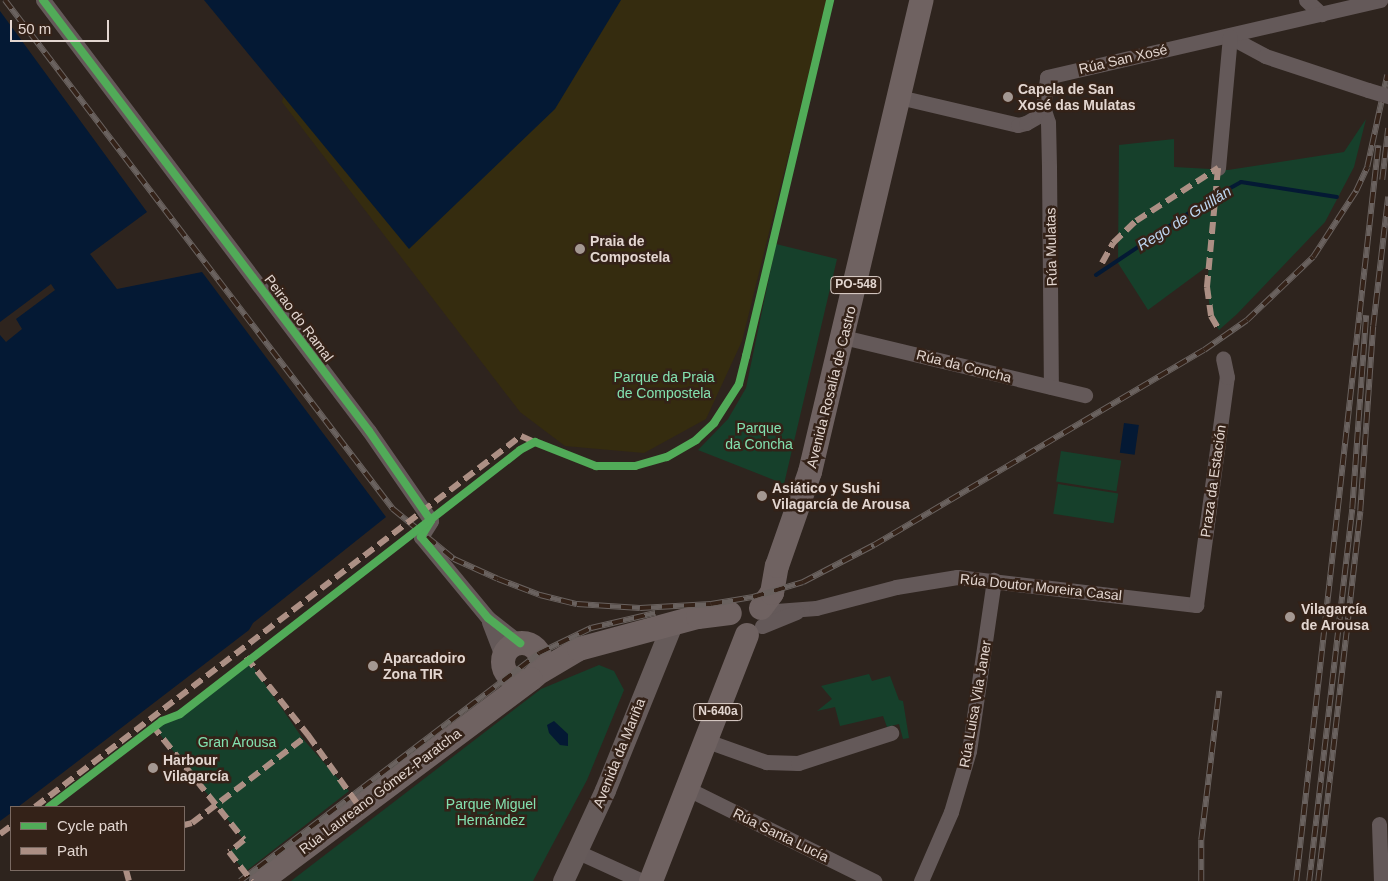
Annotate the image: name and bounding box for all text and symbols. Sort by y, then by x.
scale bar [12,10,111,42]
text: 50 m [18,20,51,37]
street label: Rúa San Xosé [1077,41,1169,77]
place label: Capela de San Xosé das Mulatas [1018,81,1135,114]
marker: Capela de San Xosé das Mulatas [1002,91,1014,103]
water label: Rego de Guillán [1134,182,1234,254]
street label: Rúa Mulatas [1042,208,1060,286]
place label: Praia de Compostela [590,233,670,266]
marker: Praia de Compostela [574,243,586,255]
street label: Peirao do Ramal [261,271,337,365]
road number: PO-548 [830,276,882,294]
street label: Avenida Rosalía de Castro [803,304,859,470]
street label: Rúa da Concha [915,346,1013,386]
park label: Parque da Praia de Compostela [613,369,715,402]
park label: Parque da Concha [725,420,793,452]
street label: Praza da Estación [1197,424,1229,538]
place label: Asiático y Sushi Vilagarcía de Arousa [772,480,910,512]
marker: Asiático y Sushi Vilagarcía de Arousa [756,490,768,502]
street label: Rúa Doutor Moreira Casal [959,570,1123,604]
place label: Vilagarcía de Arousa [1301,601,1369,634]
marker: Vilagarcía de Arousa [1283,610,1297,624]
street label: Rúa Luisa Vila Janer [956,639,994,769]
place label: Aparcadoiro Zona TIR [383,650,465,682]
marker: Aparcadoiro Zona TIR [367,660,379,672]
street label: Avenida da Mariña [589,696,649,810]
road number: N-640a [693,702,743,722]
street label: Rúa Laureano Gómez-Paratcha [296,725,464,857]
park label: Gran Arousa [197,734,277,750]
place label: Harbour Vilagarcía [163,752,229,784]
marker: Harbour Vilagarcía [147,762,159,774]
park label: Parque Miguel Hernández [446,796,536,829]
street label: Rúa Santa Lucía [730,805,832,865]
legend [10,806,185,871]
text: Cycle path [57,817,128,834]
text: Path [57,842,88,859]

